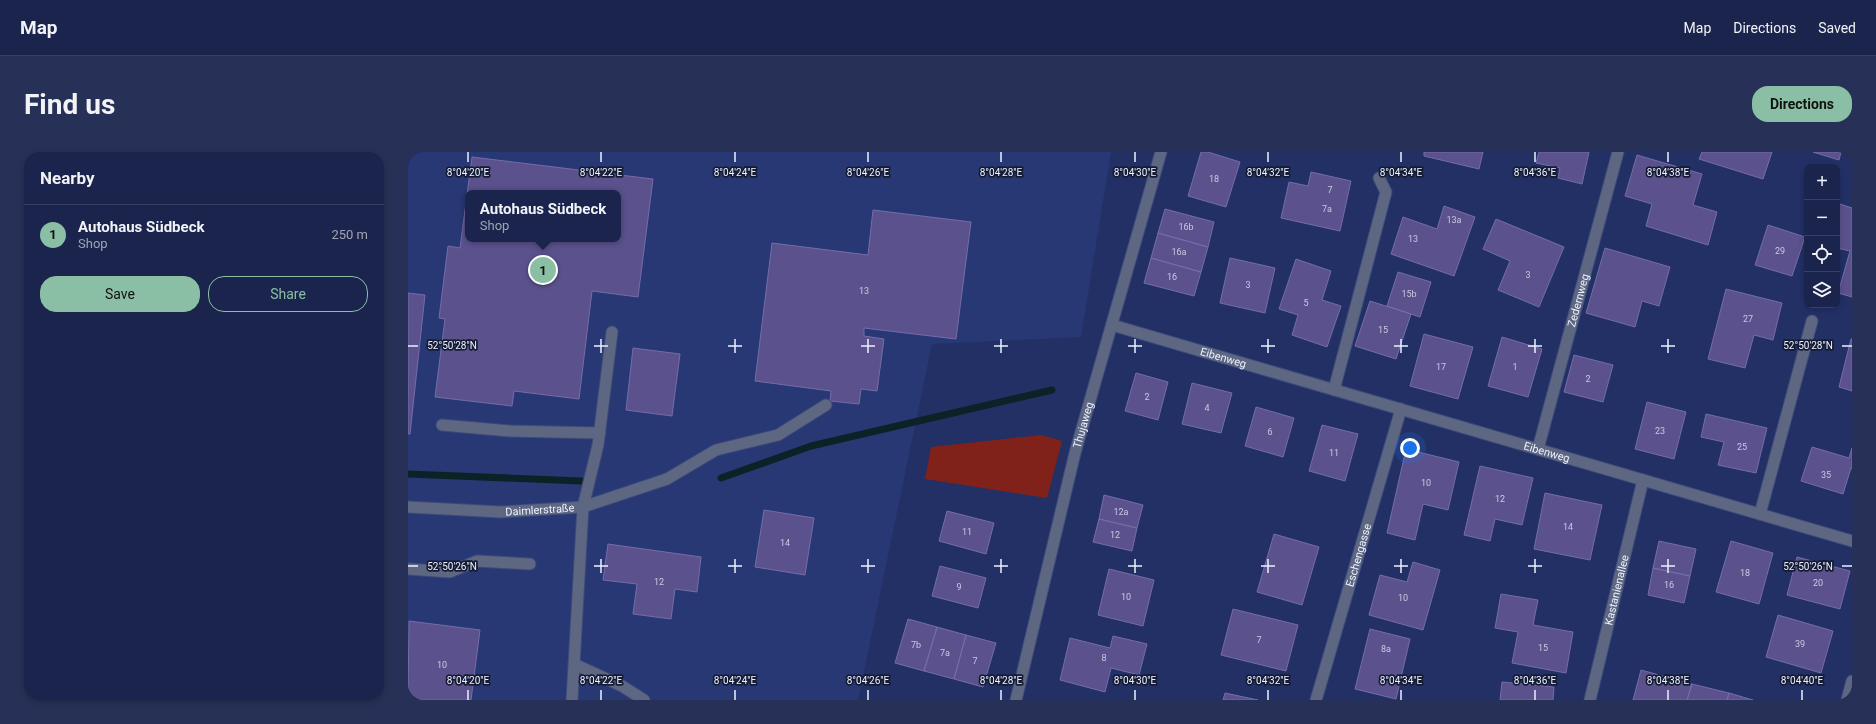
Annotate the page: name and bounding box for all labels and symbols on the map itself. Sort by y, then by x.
text: 8°04'20"E [447,167,490,178]
text: 8°04'22"E [580,167,623,178]
text: 8°04'24"E [714,167,757,178]
text: 8°04'26"E [847,167,890,178]
text: 8°04'28"E [980,167,1023,178]
text: 8°04'30"E [1114,167,1157,178]
text: 8°04'32"E [1247,167,1290,178]
text: 8°04'34"E [1380,167,1423,178]
text: 8°04'36"E [1514,167,1557,178]
text: 8°04'38"E [1647,167,1690,178]
house number: 18 [1209,174,1219,184]
house number: 7 [1327,185,1333,195]
house number: 7a [1322,204,1332,214]
house number: 13a [1446,215,1462,225]
house number: 16b [1178,222,1194,232]
house number: 13 [1408,234,1418,244]
house number: 29 [1775,246,1785,256]
house number: 16a [1171,247,1187,257]
pin: 1 [530,255,556,285]
house number: 3 [1525,270,1531,280]
house number: 16 [1167,272,1177,282]
street label: Zedernweg [1565,272,1591,328]
house number: 3 [1245,280,1251,290]
house number: 13 [859,286,869,296]
house number: 15b [1401,289,1417,299]
house number: 5 [1303,298,1309,308]
house number: 27 [1743,314,1753,324]
house number: 15 [1378,325,1388,335]
text: 52°50'28"N [427,340,477,351]
text: 52°50'28"N [1783,340,1833,351]
street label: Eibenweg [1199,345,1248,370]
house number: 17 [1436,362,1446,372]
house number: 1 [1512,362,1518,372]
house number: 2 [1585,374,1591,384]
house number: 2 [1144,392,1150,402]
street label: Thujaweg [1070,400,1096,450]
house number: 4 [1204,403,1210,413]
house number: 23 [1655,426,1665,436]
house number: 6 [1267,427,1273,437]
your location [1400,438,1420,458]
street label: Eibenweg [1522,439,1571,465]
house number: 25 [1737,442,1747,452]
house number: 11 [1329,448,1339,458]
house number: 35 [1821,470,1831,480]
house number: 10 [1421,478,1431,488]
house number: 12 [1495,494,1505,504]
street label: Daimlerstraße [505,501,575,518]
house number: 12a [1113,507,1129,517]
street label: Eschengasse [1343,522,1374,588]
house number: 14 [1563,522,1573,532]
house number: 11 [962,527,972,537]
house number: 12 [1110,530,1120,540]
house number: 14 [780,538,790,548]
street label: Kastanienallee [1602,554,1631,627]
text: 52°50'26"N [427,561,477,572]
text: 52°50'26"N [1783,561,1833,572]
house number: 18 [1740,568,1750,578]
house number: 12 [654,577,664,587]
house number: 20 [1813,578,1823,588]
house number: 16 [1664,580,1674,590]
house number: 9 [956,582,962,592]
house number: 10 [1121,592,1131,602]
house number: 10 [1398,593,1408,603]
house number: 7 [1256,635,1262,645]
house number: 39 [1795,639,1805,649]
house number: 7b [911,640,921,650]
house number: 15 [1538,643,1548,653]
house number: 8a [1381,644,1391,654]
house number: 7a [940,648,950,658]
house number: 8 [1101,653,1107,663]
house number: 7 [972,656,978,666]
house number: 10 [437,660,447,670]
text: 8°04'20"E [447,675,490,686]
text: 8°04'22"E [580,675,623,686]
text: 8°04'24"E [714,675,757,686]
text: 8°04'26"E [847,675,890,686]
text: 8°04'28"E [980,675,1023,686]
text: 8°04'30"E [1114,675,1157,686]
text: 8°04'32"E [1247,675,1290,686]
text: 8°04'34"E [1380,675,1423,686]
text: 8°04'36"E [1514,675,1557,686]
text: 8°04'38"E [1647,675,1690,686]
text: 8°04'40"E [1781,675,1824,686]

